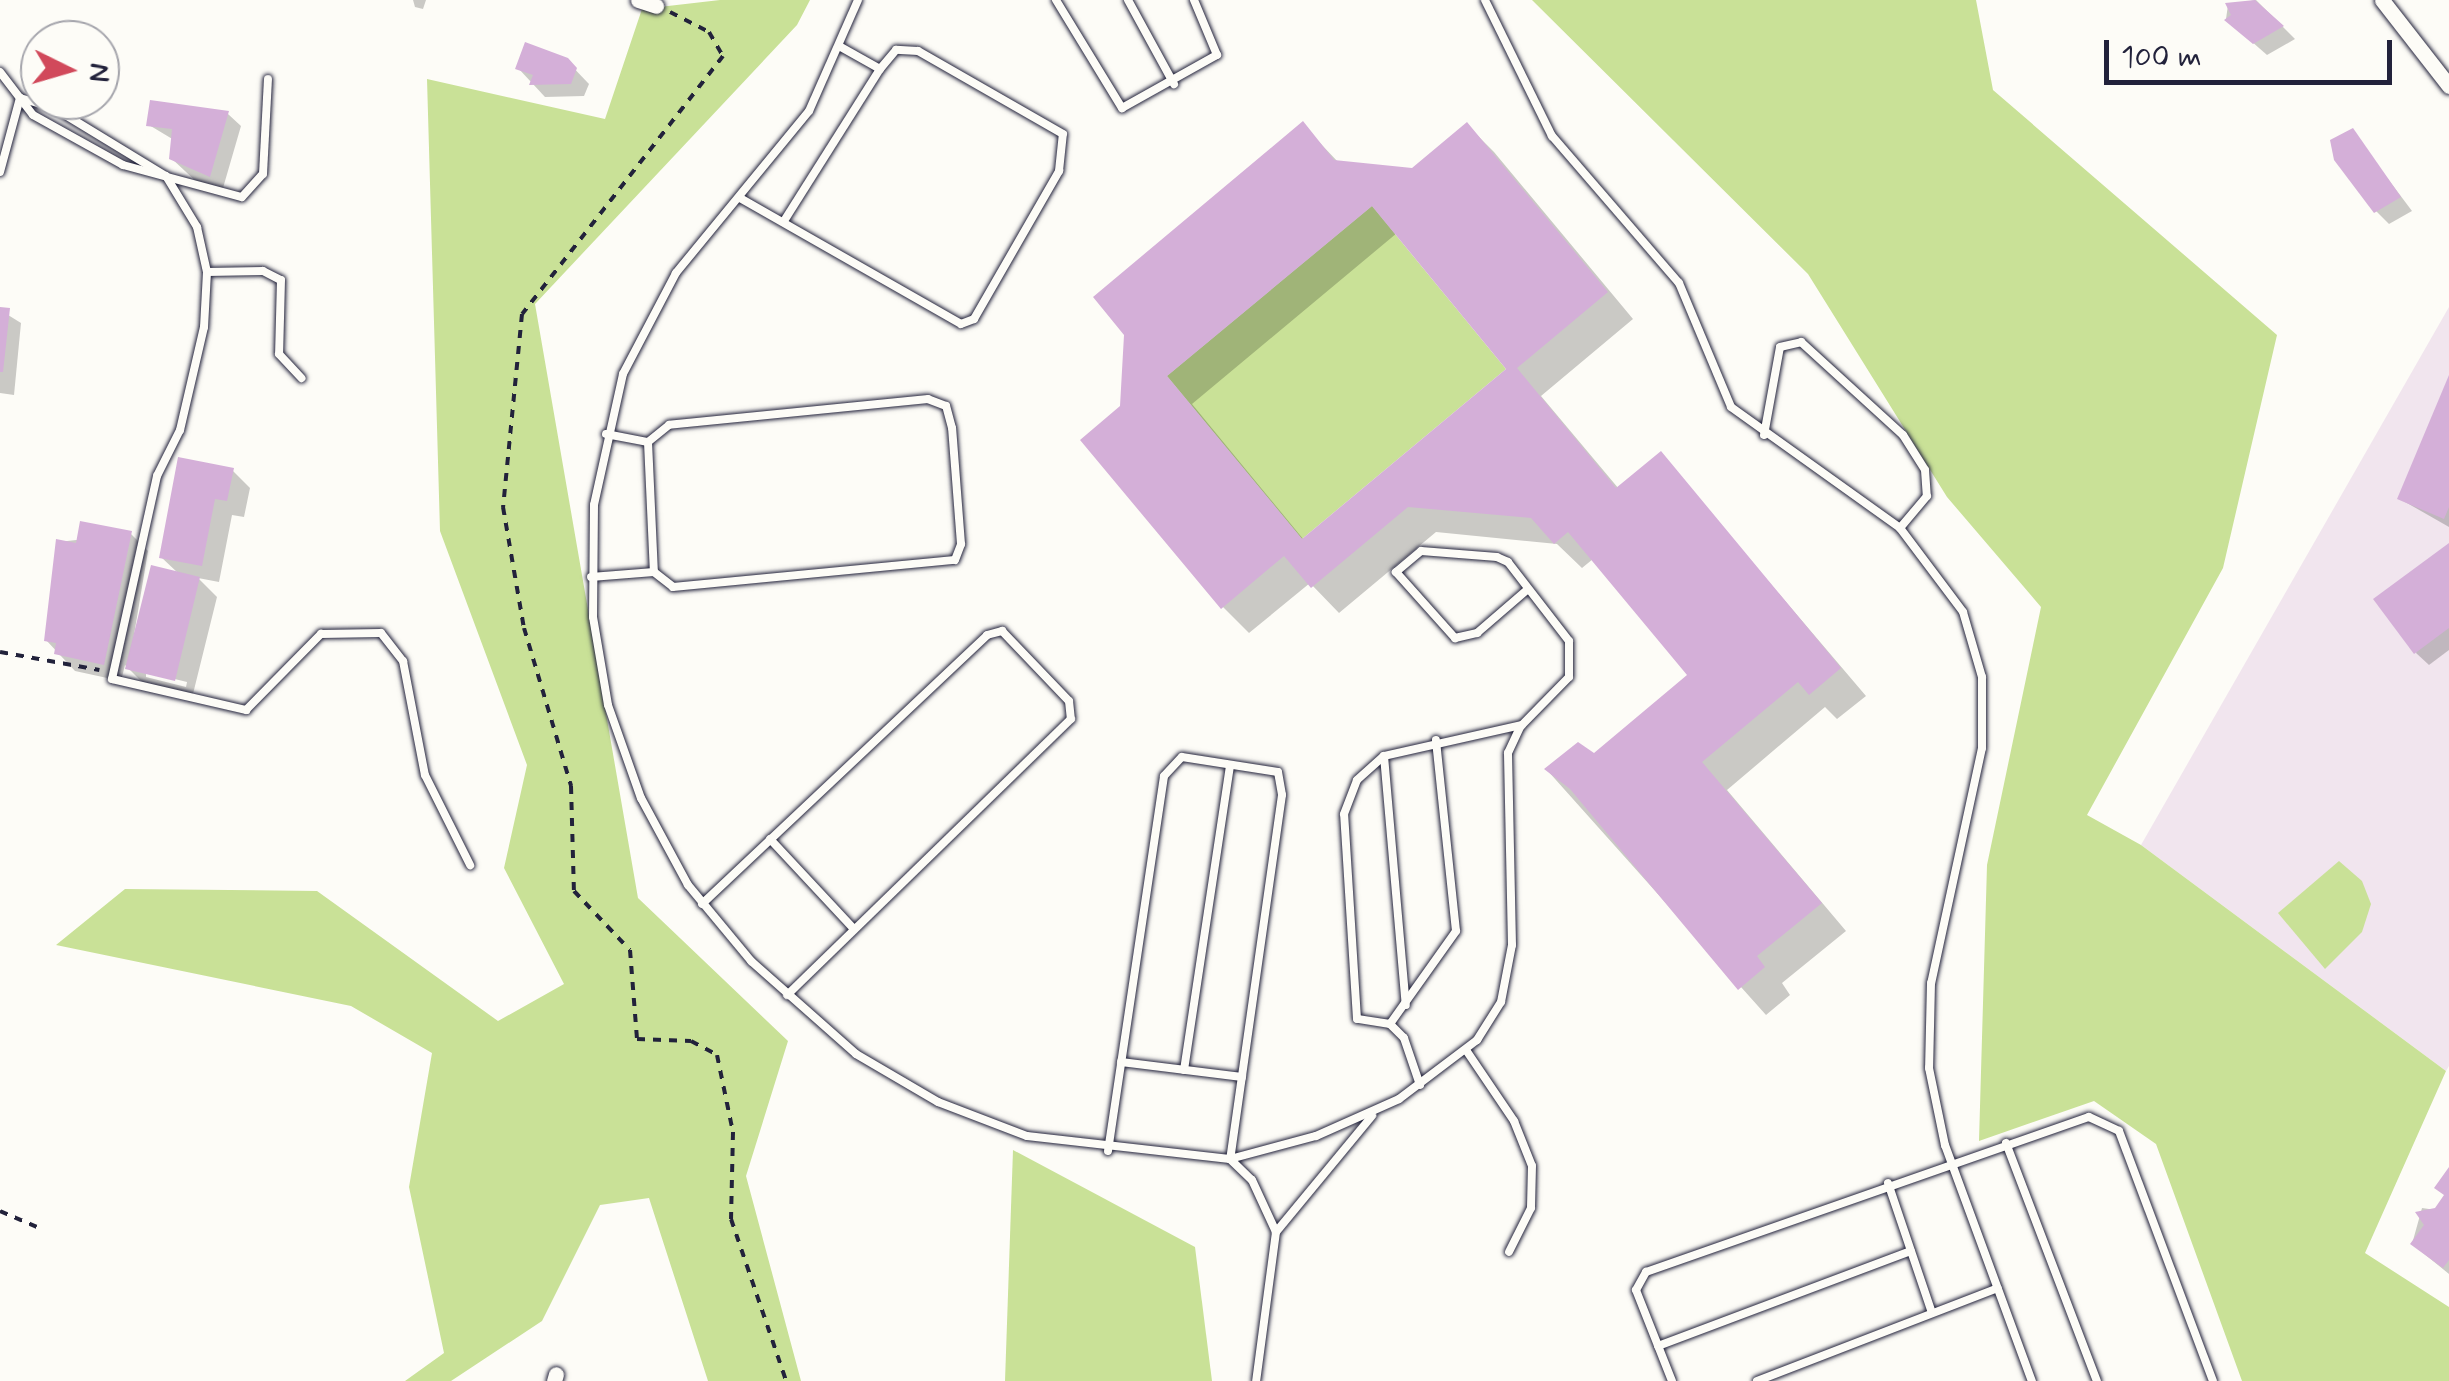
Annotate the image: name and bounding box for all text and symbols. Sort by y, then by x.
north arrow [20,20,120,120]
scale bar [2109,20,2396,82]
text: 100 m [2121,38,2202,77]
text: N [79,62,118,83]

